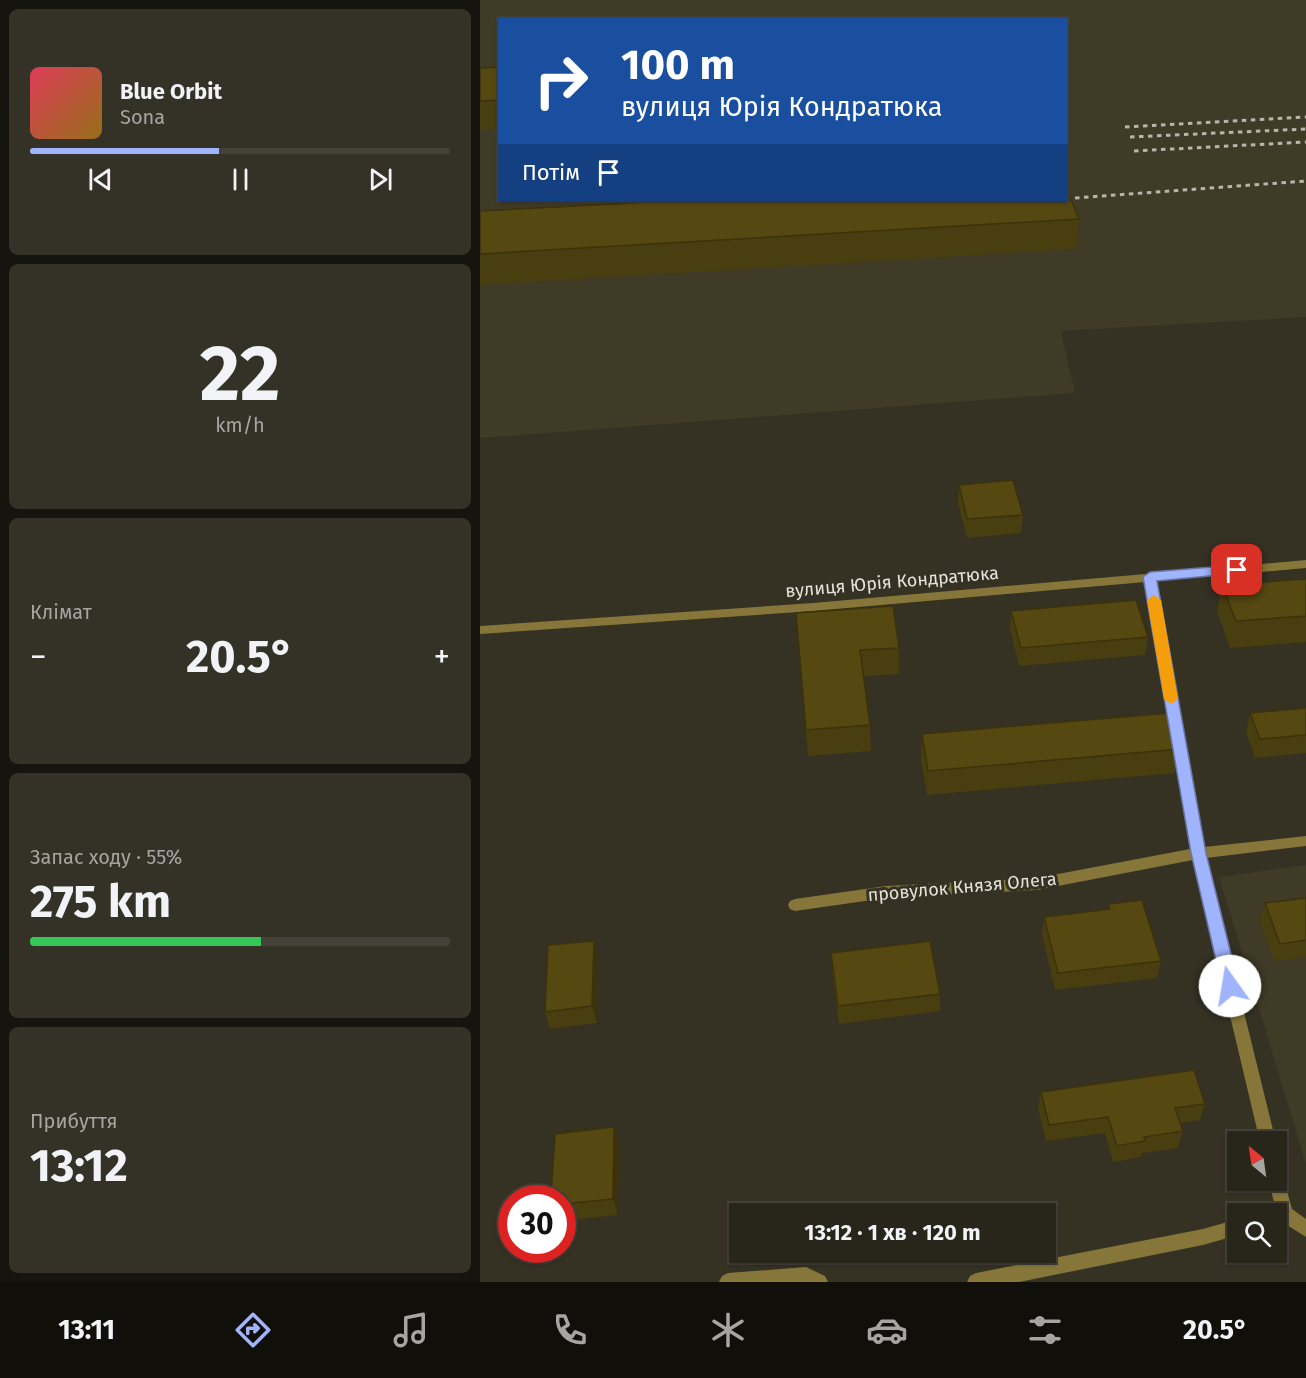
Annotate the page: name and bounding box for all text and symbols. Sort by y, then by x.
text: 100 m [621,40,735,90]
icon: right [522,42,600,120]
text: Blue Orbit [120,78,222,105]
text: вулиця Юрія Кондратюка [621,91,942,123]
text: Sona [120,105,165,129]
icon: arrive [592,156,625,189]
text: Потім [522,159,580,186]
icon: previous [84,163,117,196]
icon: pause [224,163,257,196]
icon: next [364,163,397,196]
text: 22 [200,327,280,421]
text: km/h [215,413,265,437]
pin [1211,544,1262,595]
icon: arrive [1220,553,1253,586]
street label: вулиця Юрія Кондратюка [784,562,1000,602]
text: Клімат [30,600,92,624]
text: 20.5° [186,630,294,684]
text: − [30,637,47,677]
text: + [434,637,450,677]
text: Запас ходу · 55% [30,845,182,869]
street label: провулок Князя Олега [867,868,1057,906]
text: 275 km [30,875,171,929]
position arrow [1198,954,1262,1018]
text: Прибуття [30,1109,118,1133]
north arrow [1227,1131,1287,1191]
map controls [1227,1131,1287,1263]
text: 13:12 [30,1139,128,1193]
speed limit sign: 30 [498,1185,576,1263]
button: search [1227,1203,1287,1263]
text: 13:12 · 1 хв · 120 m [804,1219,981,1246]
icon: directions [232,1309,274,1351]
icon: music [390,1309,432,1351]
icon: phone [549,1309,591,1351]
icon: climate [707,1309,749,1351]
icon: car [866,1309,908,1351]
icon: filters [1024,1309,1066,1351]
text: 13:11 [58,1314,115,1346]
text: 20.5° [1183,1314,1248,1346]

